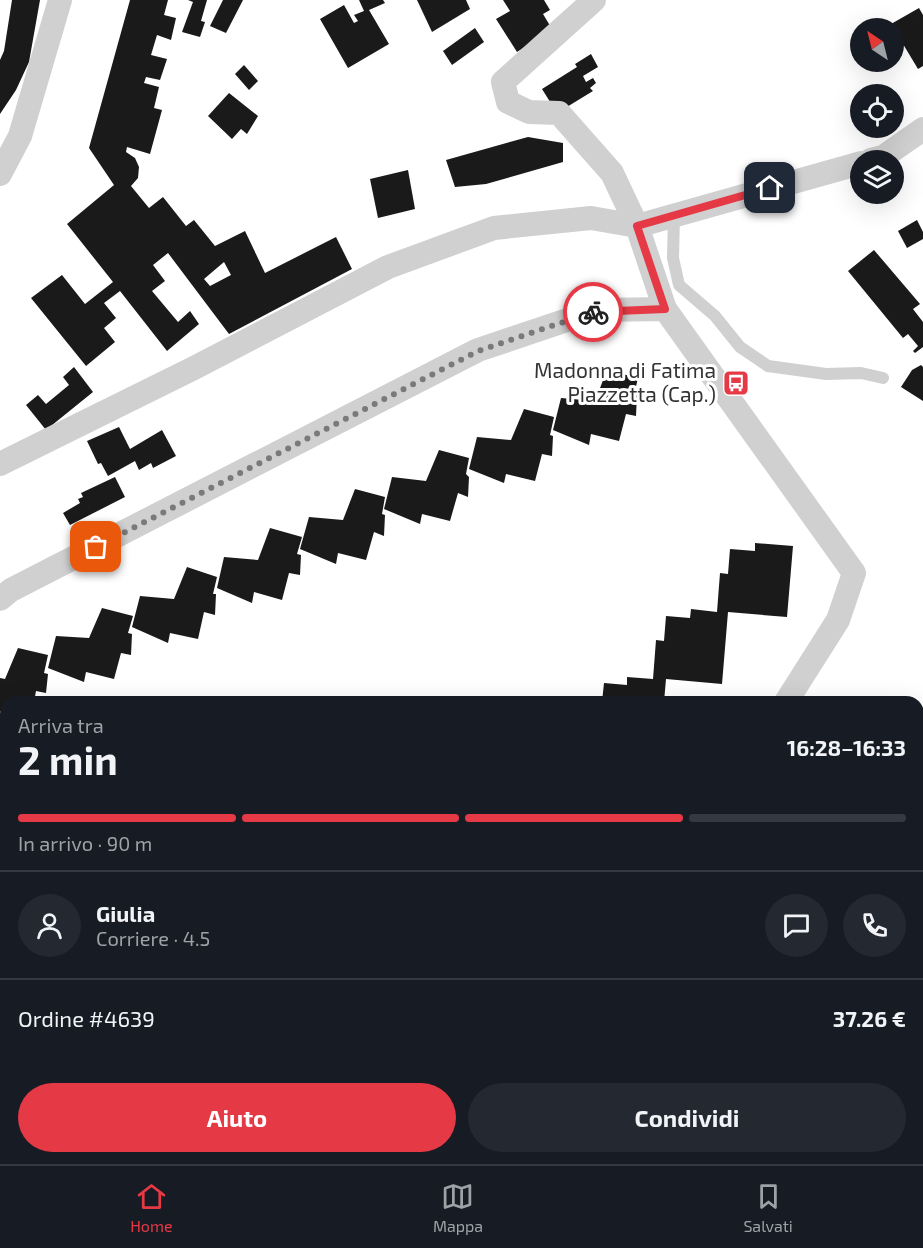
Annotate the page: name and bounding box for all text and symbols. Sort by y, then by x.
north arrow [850,18,904,72]
map controls [850,18,904,204]
button: locate [850,84,904,138]
button: layers [850,150,904,204]
pin [744,162,795,213]
icon: home [753,171,786,204]
courier [563,282,623,342]
icon: bike [577,296,610,329]
place label: Madonna di Fatima Piazzetta (Cap.) [534,357,716,406]
bus stop icon: Madonna di Fatima Piazzetta (Cap.) [721,368,751,398]
pin [70,521,121,572]
icon: bag [79,530,112,563]
text: Arriva tra [18,713,104,737]
text: 16:28–16:33 [787,734,906,760]
text: 2 min [18,736,118,783]
text: In arrivo · 90 m [18,831,152,855]
button: person [18,894,81,957]
button: chat [765,894,828,957]
button: phone [843,894,906,957]
text: Giulia [96,900,155,926]
text: Corriere · 4.5 [96,926,210,950]
text: Ordine #4639 [18,1005,155,1031]
text: 37.26 € [833,1005,906,1031]
button: Aiuto [18,1083,456,1152]
button: Condividi [468,1083,906,1152]
tab: Home [130,1180,173,1235]
tab: Mappa [433,1180,483,1235]
tab: Salvati [743,1180,793,1235]

